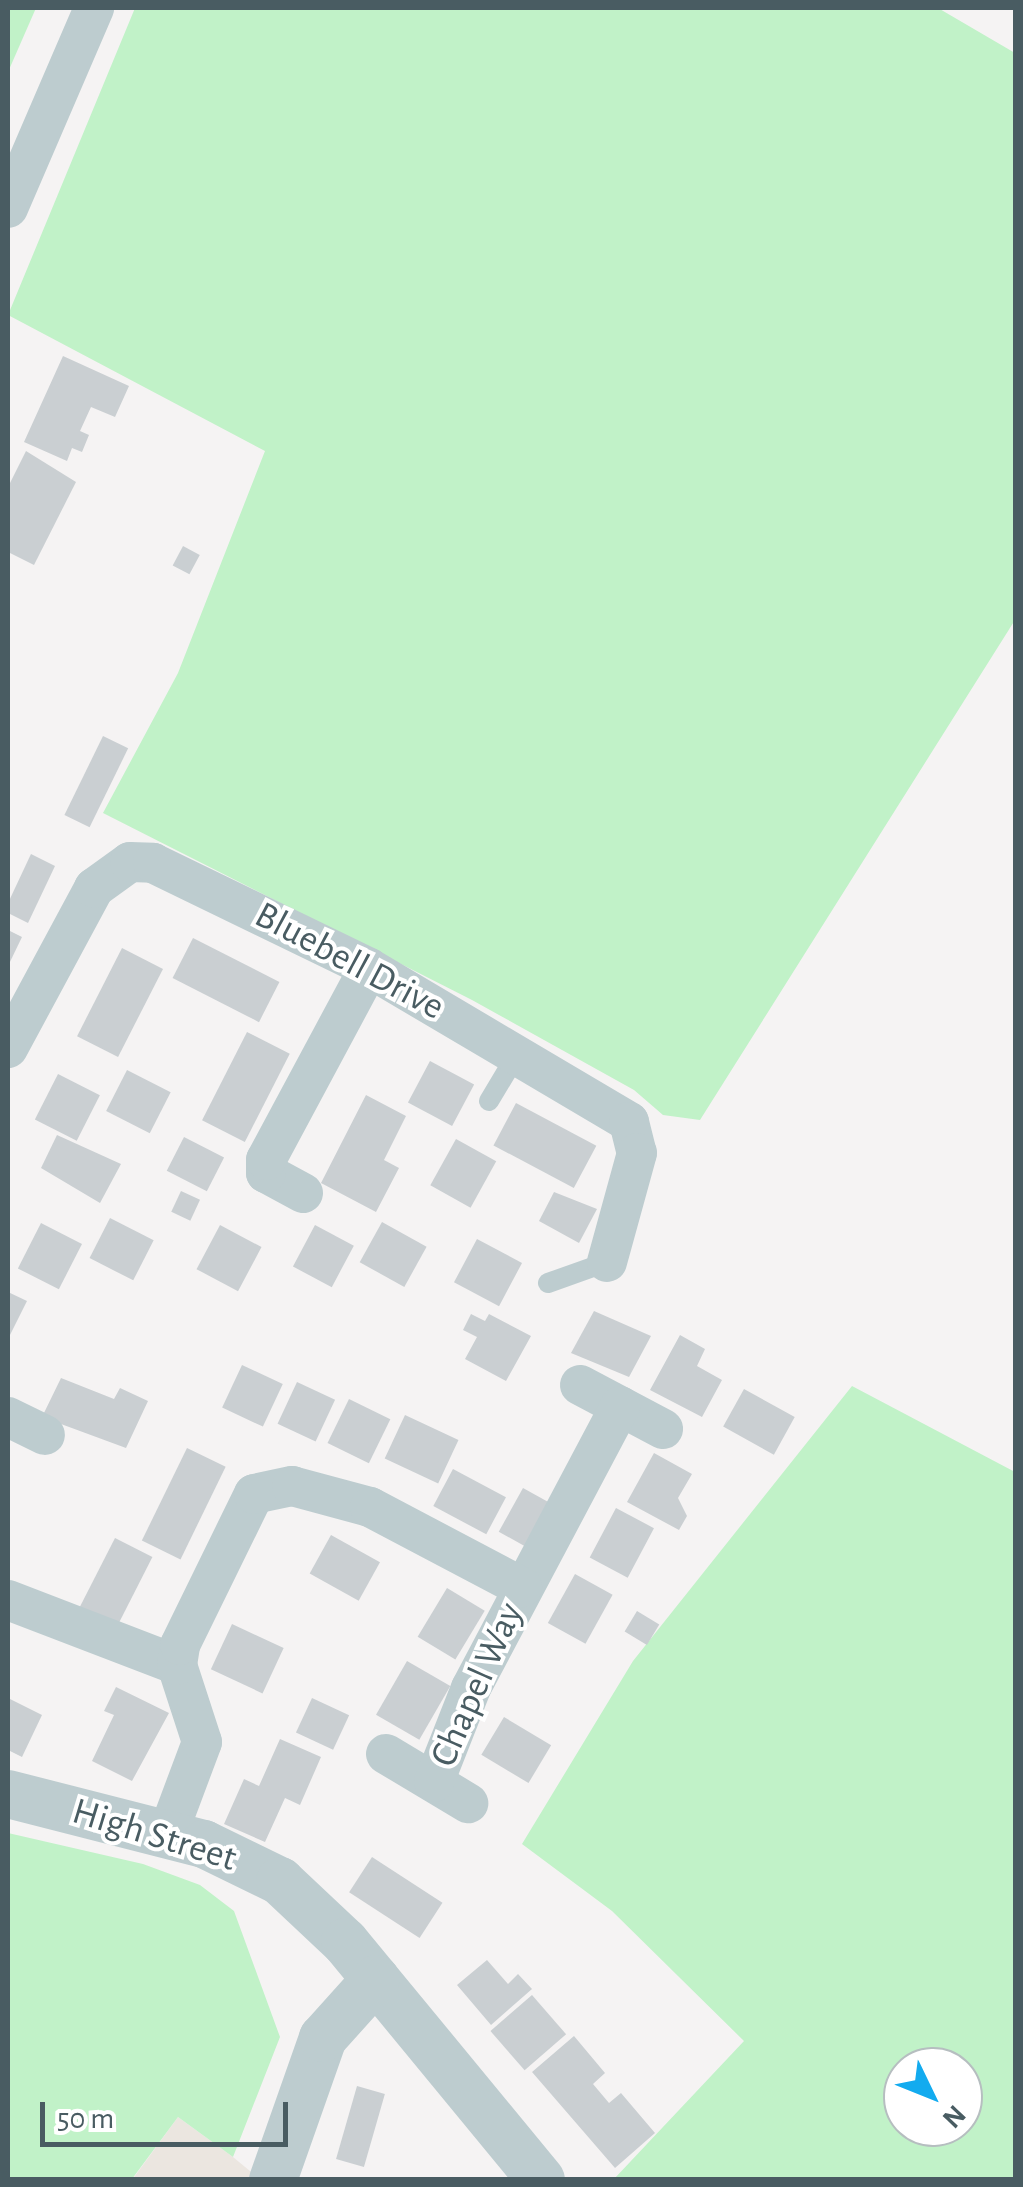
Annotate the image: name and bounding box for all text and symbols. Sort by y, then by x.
street label: Bluebell Drive [247,893,451,1031]
street label: Chapel Way [422,1596,534,1774]
street label: High Street [66,1789,242,1883]
north arrow [883,2047,983,2147]
scale bar [45,2082,292,2144]
text: N [937,2099,970,2133]
text: 50 m [57,2104,114,2134]

